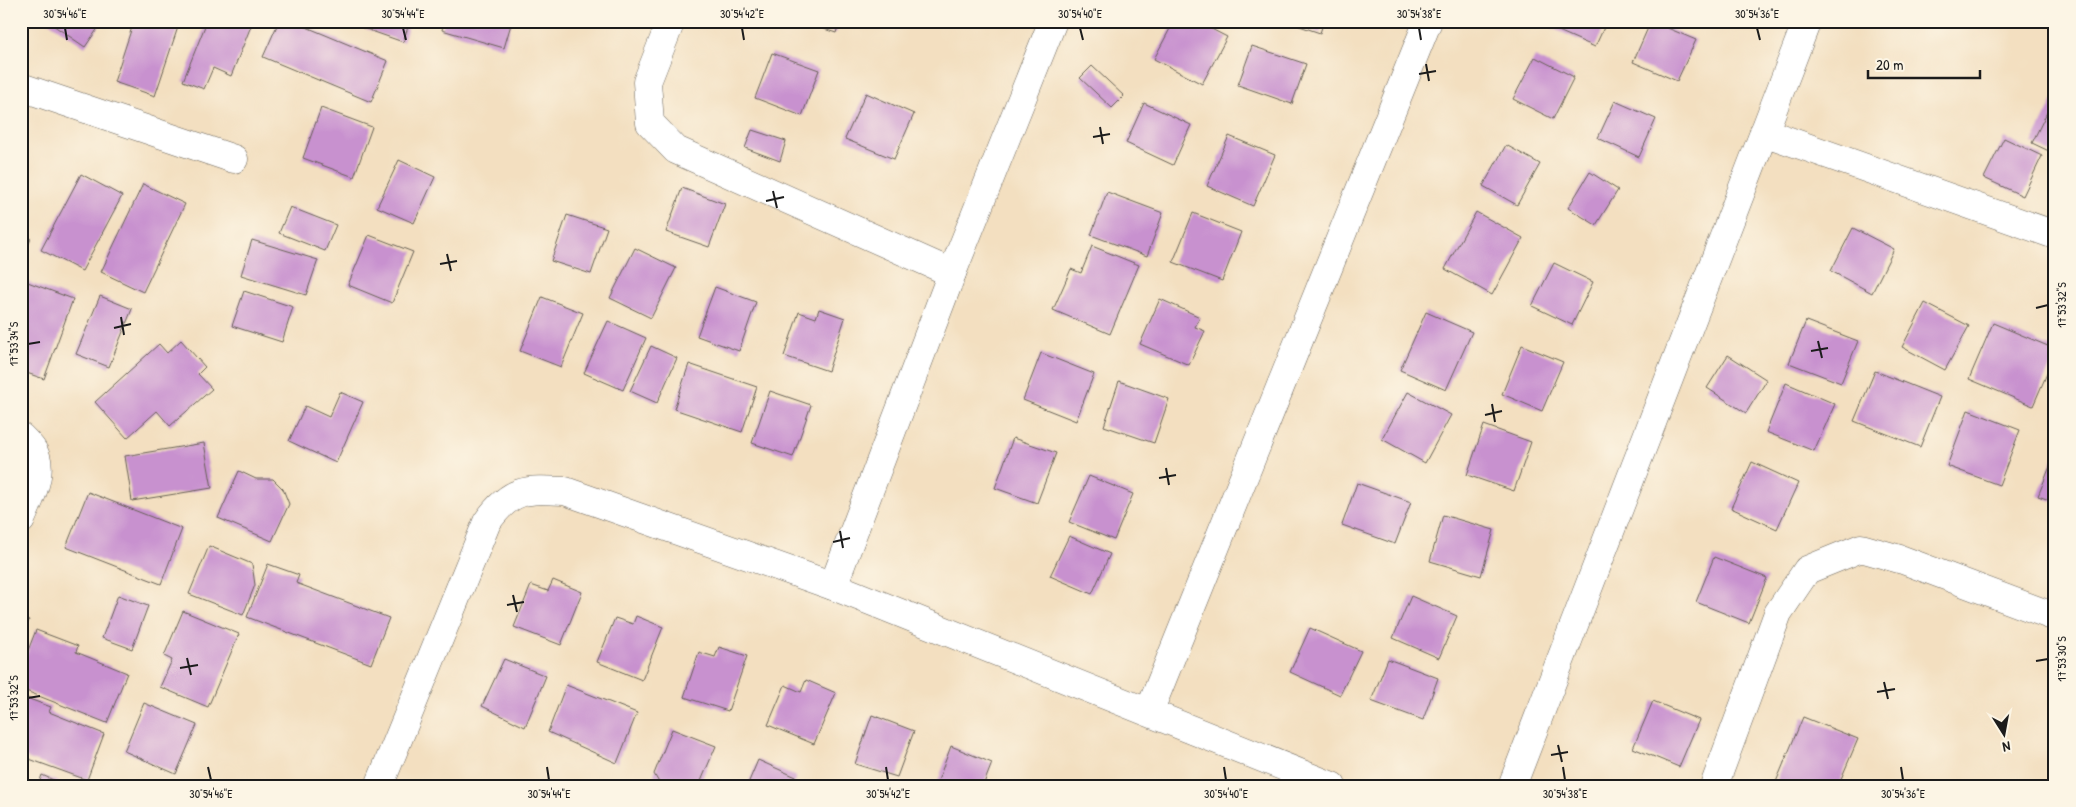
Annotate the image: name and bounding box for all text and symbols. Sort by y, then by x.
text: 30°54'46"E [43,5,87,22]
text: 30°54'44"E [381,5,425,22]
text: 30°54'42"E [720,5,765,22]
text: 30°54'40"E [1058,5,1103,22]
text: 30°54'38"E [1397,5,1442,22]
text: 30°54'36"E [1735,5,1780,22]
scale bar [1868,48,1981,80]
text: 20 m [1876,54,1903,75]
text: 17°53'32"S [2053,282,2070,328]
text: 17°53'34"S [5,321,22,366]
text: 17°53'30"S [2053,636,2070,682]
text: 17°53'32"S [5,675,22,721]
north arrow [1978,710,2028,760]
text: N [2001,737,2012,757]
text: 30°54'46"E [189,785,233,802]
text: 30°54'44"E [527,785,571,802]
text: 30°54'42"E [866,785,911,802]
text: 30°54'40"E [1204,785,1249,802]
text: 30°54'38"E [1543,785,1588,802]
text: 30°54'36"E [1881,785,1926,802]

